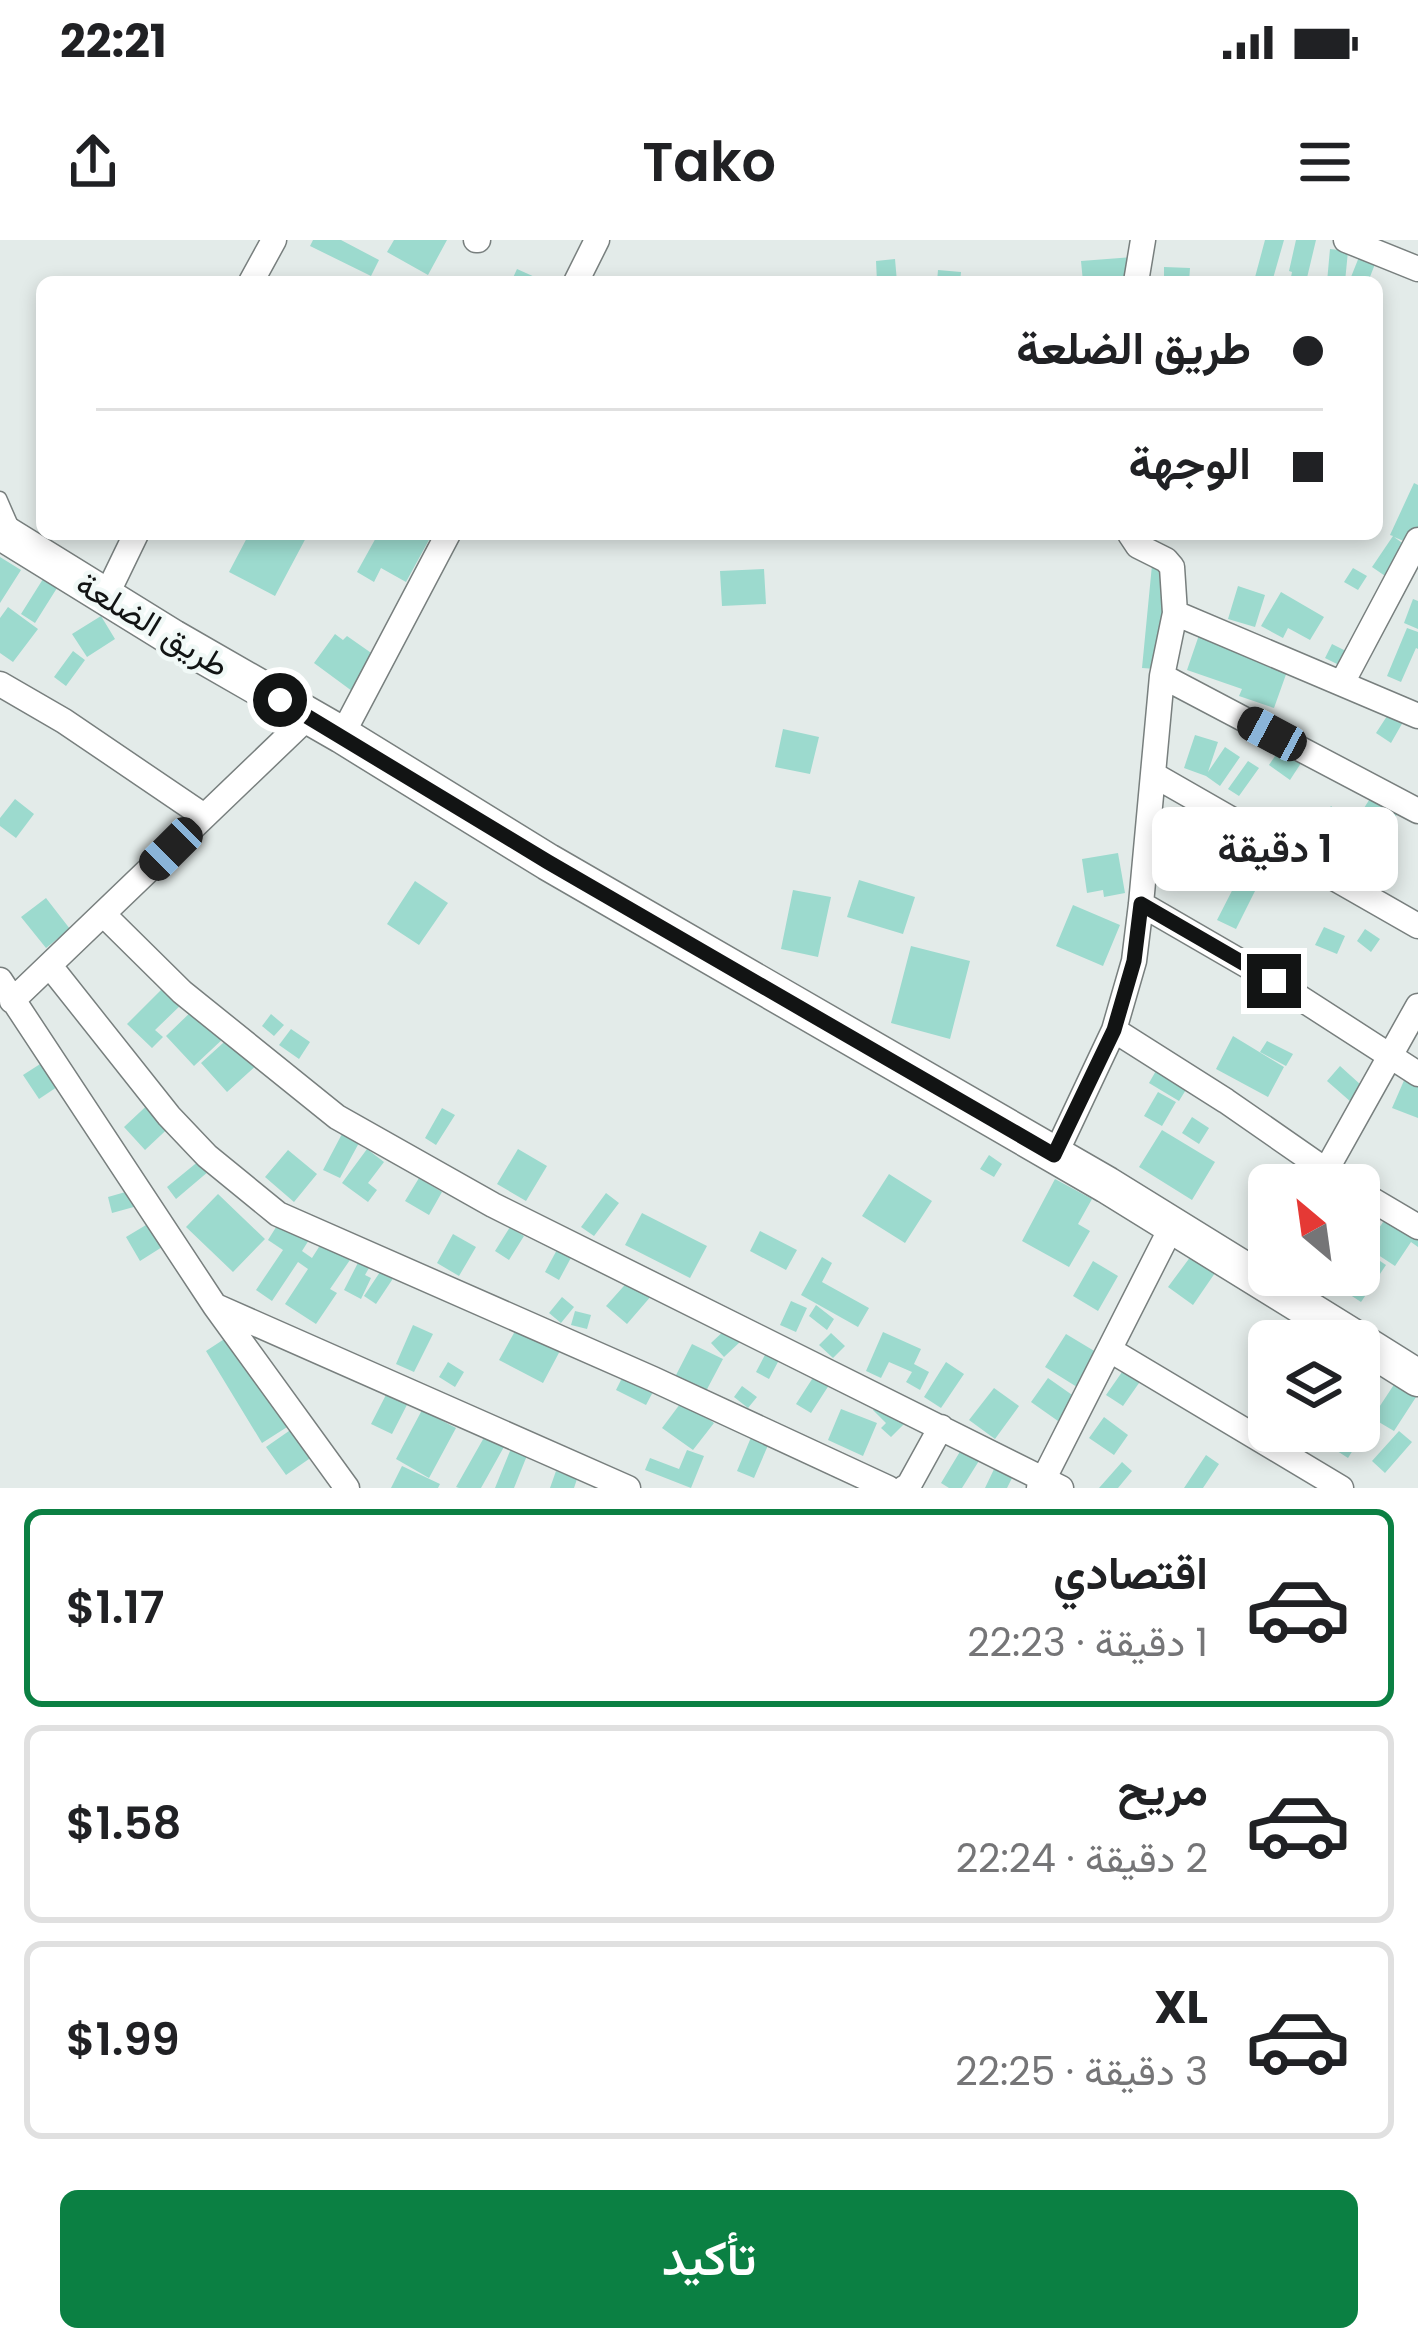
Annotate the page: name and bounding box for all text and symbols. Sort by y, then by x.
text: 22:21 [60,10,167,73]
text: Tako [642,124,776,200]
icon: share [60,129,126,195]
icon: menu [1292,129,1358,195]
text: طريق الضلعة [1016,317,1251,380]
text: الوجهة [1129,432,1251,495]
street label: طريق الضلعة [67,560,238,689]
route start [253,673,307,727]
car [1232,701,1312,767]
callout: 1 دقيقة [1151,807,1397,891]
car [133,811,209,887]
text: 1 دقيقة [1218,821,1332,876]
route end [1247,954,1301,1008]
north arrow [1248,1164,1380,1296]
map controls [1248,1164,1380,1452]
button: layers [1248,1320,1380,1452]
text: اقتصادي [1053,1542,1208,1605]
icon: car [1244,1554,1352,1662]
text: $1.17 [66,1576,164,1639]
text: 1 دقيقة · 22:23 [967,1615,1208,1670]
text: مريح [1117,1758,1208,1821]
icon: car [1244,1770,1352,1878]
text: $1.58 [66,1792,181,1855]
text: 2 دقيقة · 22:24 [956,1831,1208,1886]
text: XL [1154,1976,1208,2039]
icon: car [1244,1986,1352,2094]
text: $1.99 [66,2008,180,2071]
text: 3 دقيقة · 22:25 [955,2044,1208,2099]
button: تأكيد [60,2190,1358,2328]

